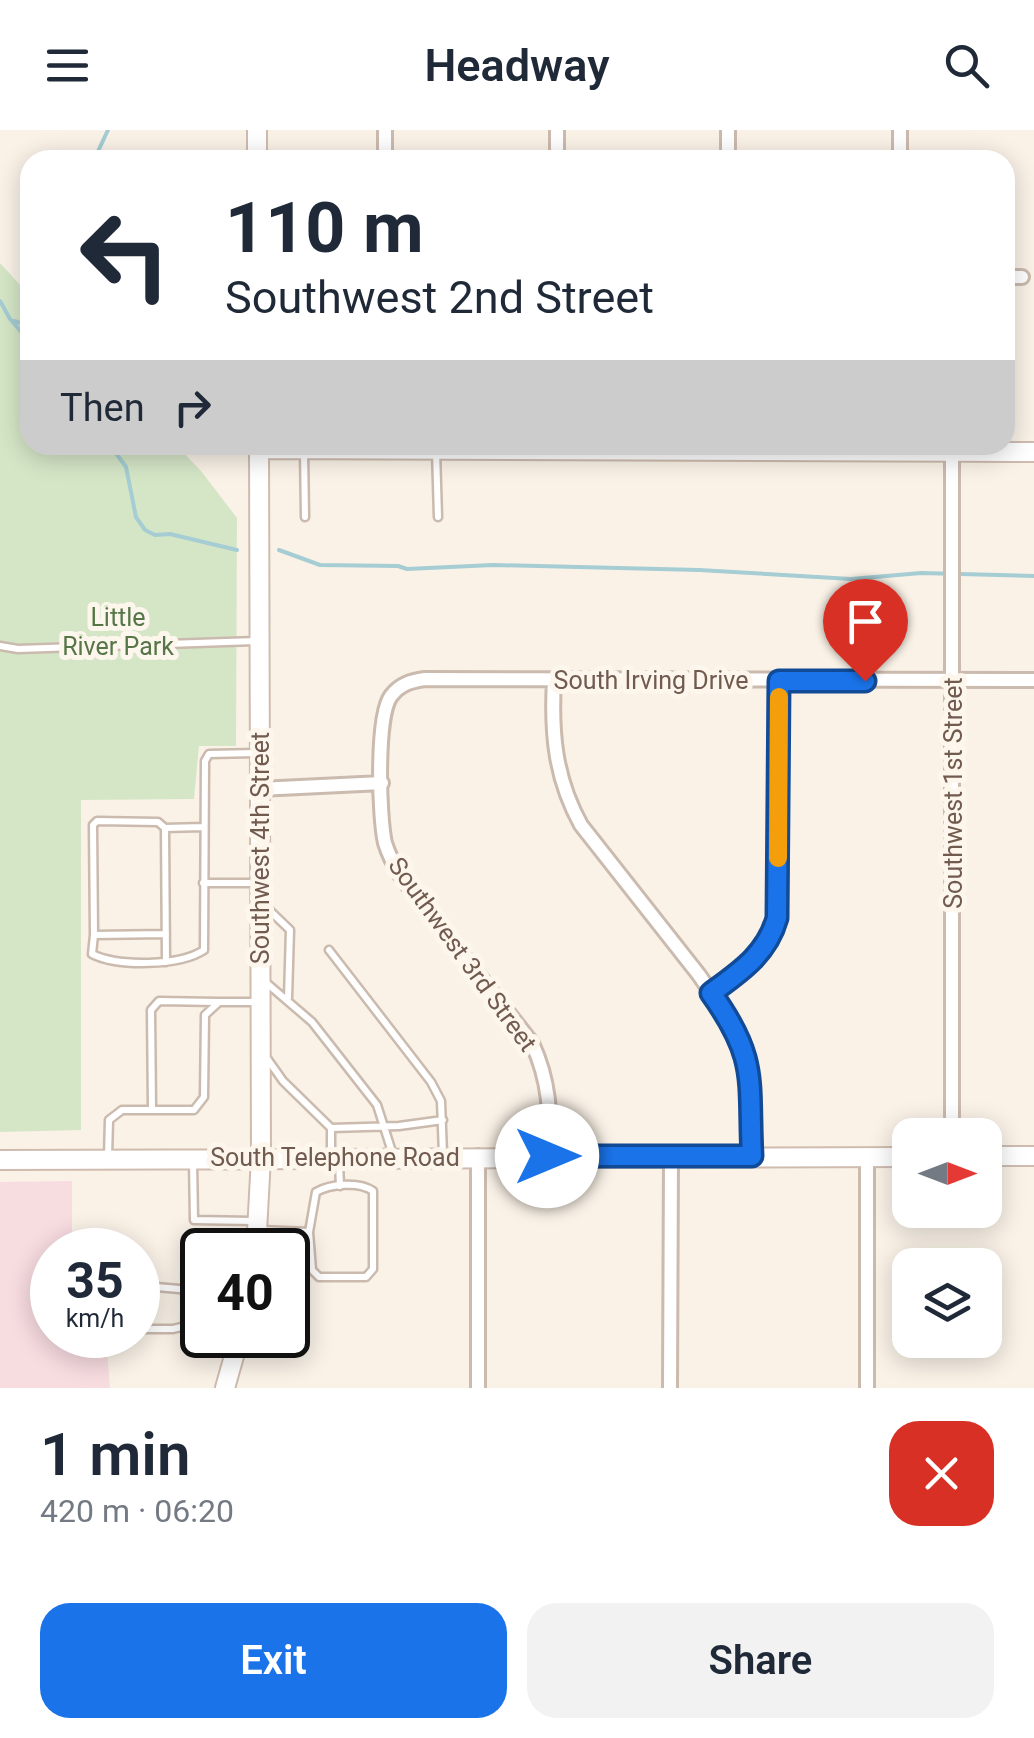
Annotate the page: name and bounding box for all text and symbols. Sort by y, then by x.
icon: menu [40,38,95,93]
icon: search [939,38,994,93]
text: Headway [425,39,610,92]
text: 110 m [225,187,424,269]
icon: left [60,190,190,320]
text: Southwest 2nd Street [225,271,654,324]
icon: right [165,380,220,435]
text: Then [60,386,145,430]
pin [823,579,908,682]
icon: arrive [838,594,893,649]
park label: Little River Park [62,603,174,661]
street label: South Irving Drive [554,666,748,695]
street label: Southwest 1st Street [939,677,968,909]
street label: Southwest 4th Street [246,732,275,964]
street label: Southwest 3rd Street [382,852,543,1057]
position arrow [495,1104,599,1208]
north arrow [892,1118,1002,1228]
map controls [892,1118,1002,1358]
street label: South Telephone Road [210,1143,460,1172]
speed limit sign: 40 [180,1228,310,1358]
button: layers [892,1248,1002,1358]
text: 35 [66,1252,124,1310]
text: km/h [66,1304,124,1333]
text: 1 min [40,1419,190,1490]
button: close [889,1421,994,1526]
text: 420 m · 06:20 [40,1492,234,1530]
button: Exit [40,1603,507,1718]
button: Share [527,1603,994,1718]

